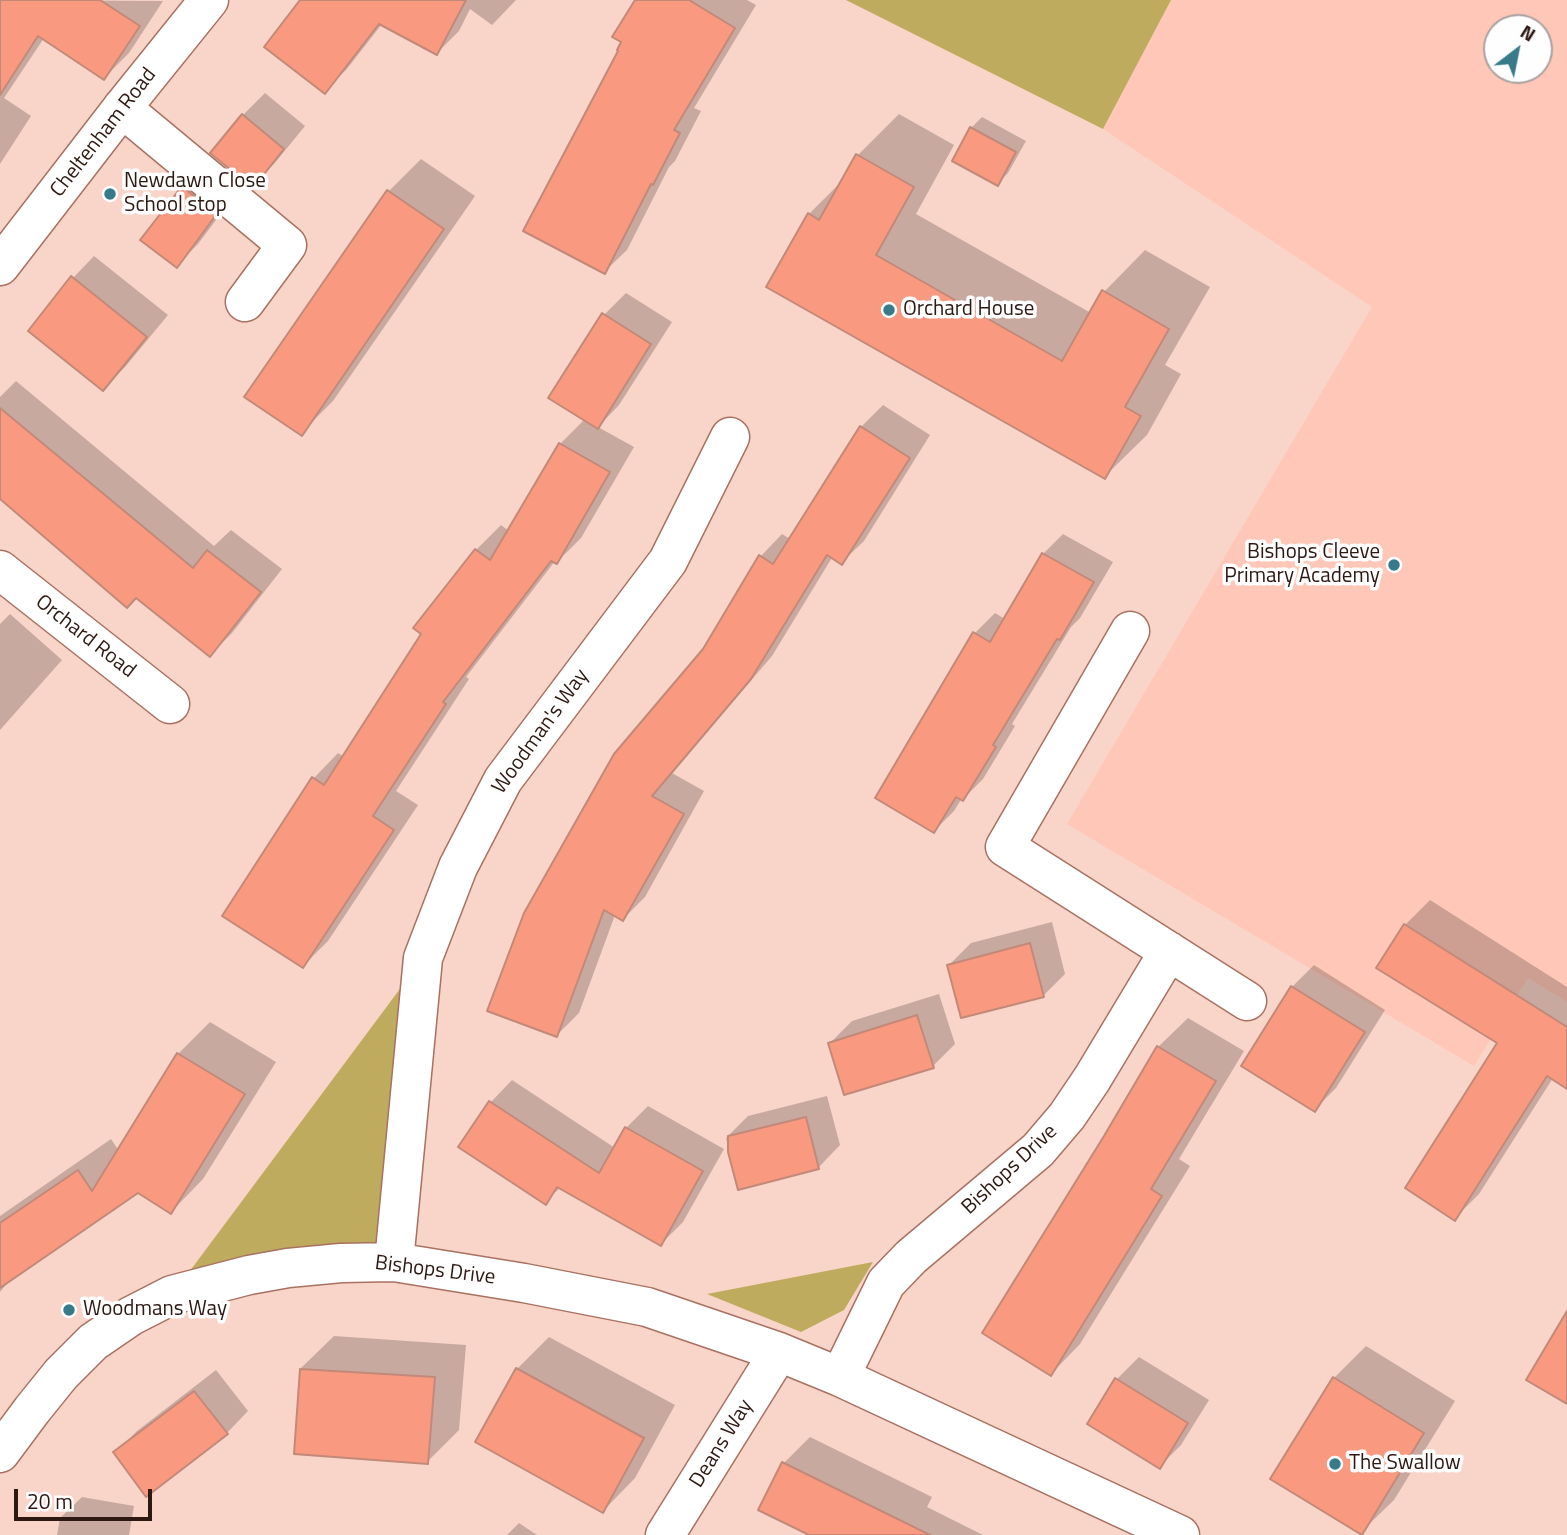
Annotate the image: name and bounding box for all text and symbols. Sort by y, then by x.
north arrow [1483,14,1553,84]
text: N [1515,17,1542,48]
street label: Cheltenham Road [46,63,162,203]
place label: Newdawn Close School stop [124,169,266,219]
marker: Newdawn Close School stop [102,186,118,202]
place label: Orchard House [903,297,1034,323]
marker: Orchard House [881,302,897,318]
place label: Bishops Cleeve Primary Academy [1224,540,1380,590]
marker: Bishops Cleeve Primary Academy [1386,557,1402,573]
street label: Orchard Road [30,590,140,684]
street label: Woodman's Way [487,665,595,799]
street label: Bishops Drive [957,1120,1063,1220]
street label: Bishops Drive [373,1251,497,1291]
place label: Woodmans Way [83,1297,227,1323]
marker: Woodmans Way [61,1302,77,1318]
street label: Deans Way [685,1395,759,1493]
place label: The Swallow [1349,1451,1461,1477]
marker: The Swallow [1327,1456,1343,1472]
scale bar [18,1476,156,1520]
text: 20 m [27,1485,73,1517]

